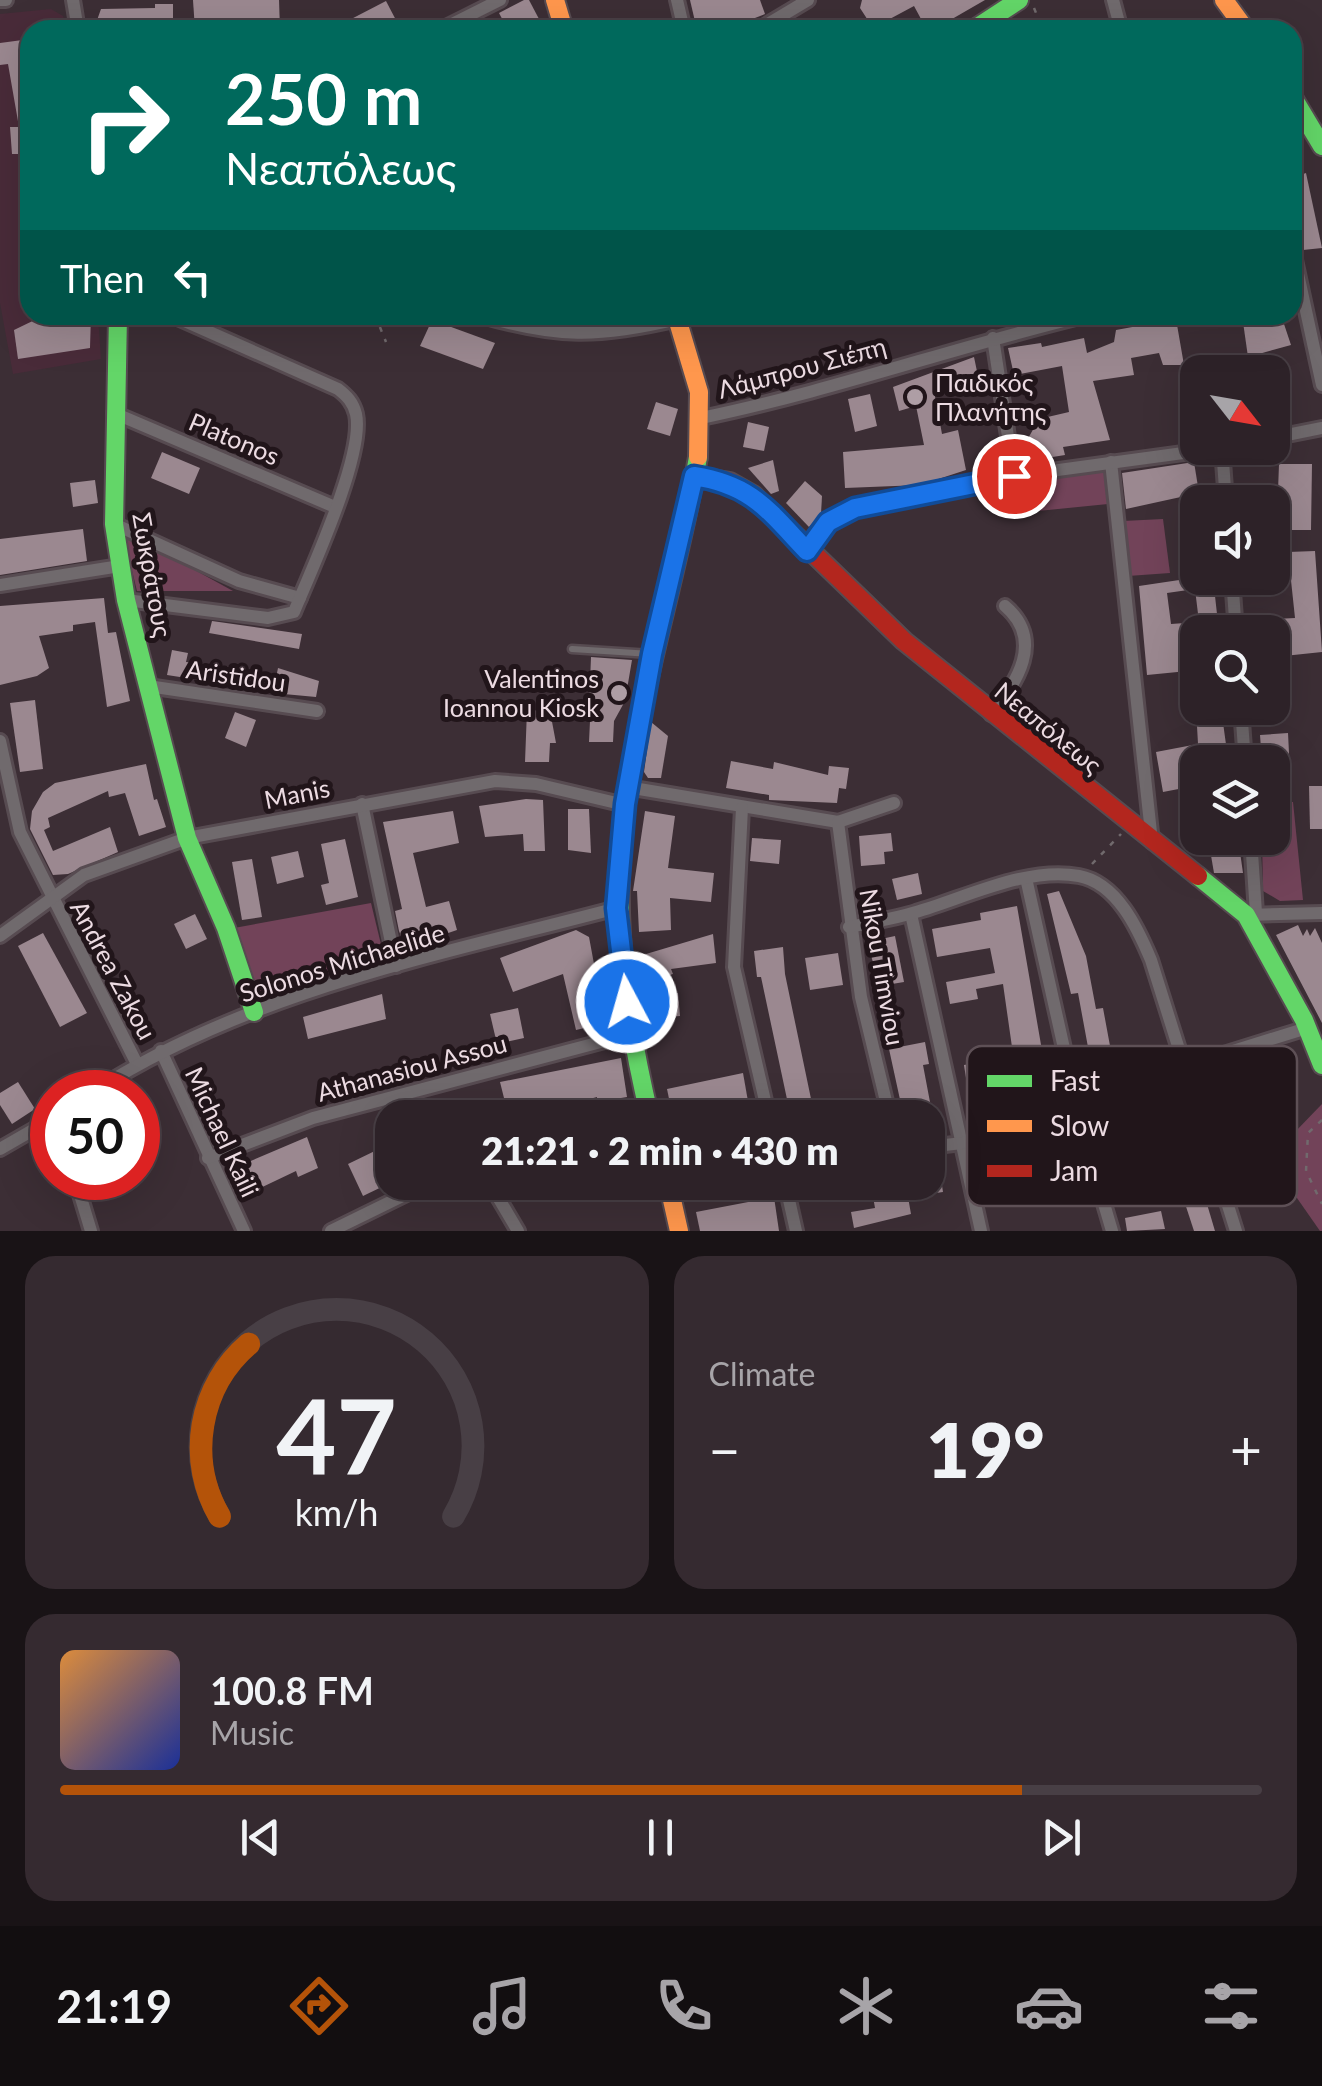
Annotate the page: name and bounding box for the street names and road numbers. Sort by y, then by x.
street label: Λάμπρου Σιέπη [714,330,889,404]
street label: Platonos [185,406,284,470]
street label: Σωκράτους [127,510,179,640]
street label: Aristidou [184,653,288,697]
street label: Νεαπόλεως [989,675,1108,780]
street label: Manis [262,772,332,814]
street label: Nikou Timviou [854,886,912,1048]
street label: Andrea Zakou [65,895,163,1044]
street label: Solonos Michaelide [236,917,448,1007]
street label: Athanasiou Assou [314,1027,510,1107]
street label: Michael Kaili [180,1062,266,1201]

